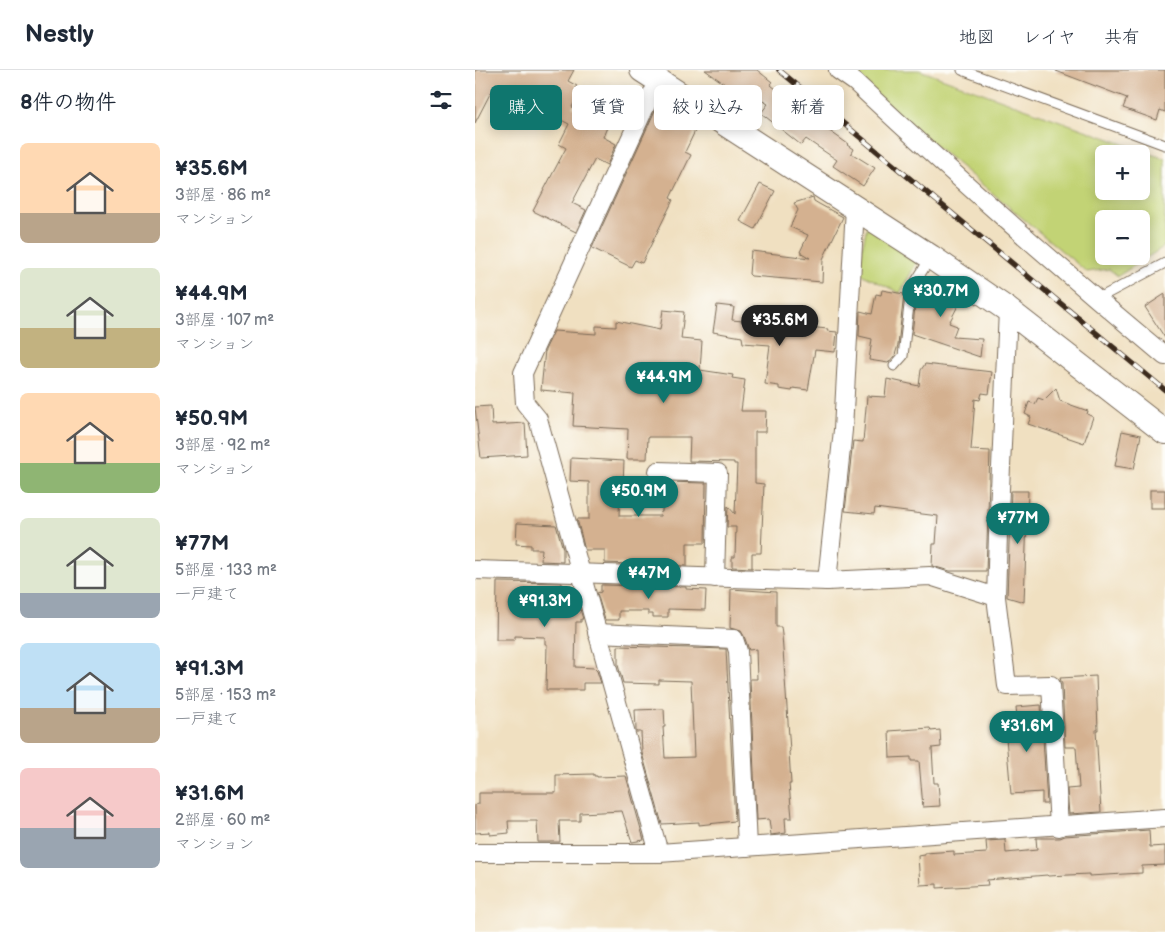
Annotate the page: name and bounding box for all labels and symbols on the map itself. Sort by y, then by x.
pin: ¥30.7M [900,276,982,318]
pin: ¥35.6M [739,304,821,347]
pin: ¥44.9M [623,362,705,404]
pin: ¥50.9M [598,476,680,518]
pin: ¥77M [988,502,1048,545]
pin: ¥47M [619,558,679,600]
pin: ¥91.3M [504,586,586,628]
pin: ¥31.6M [986,710,1068,753]

